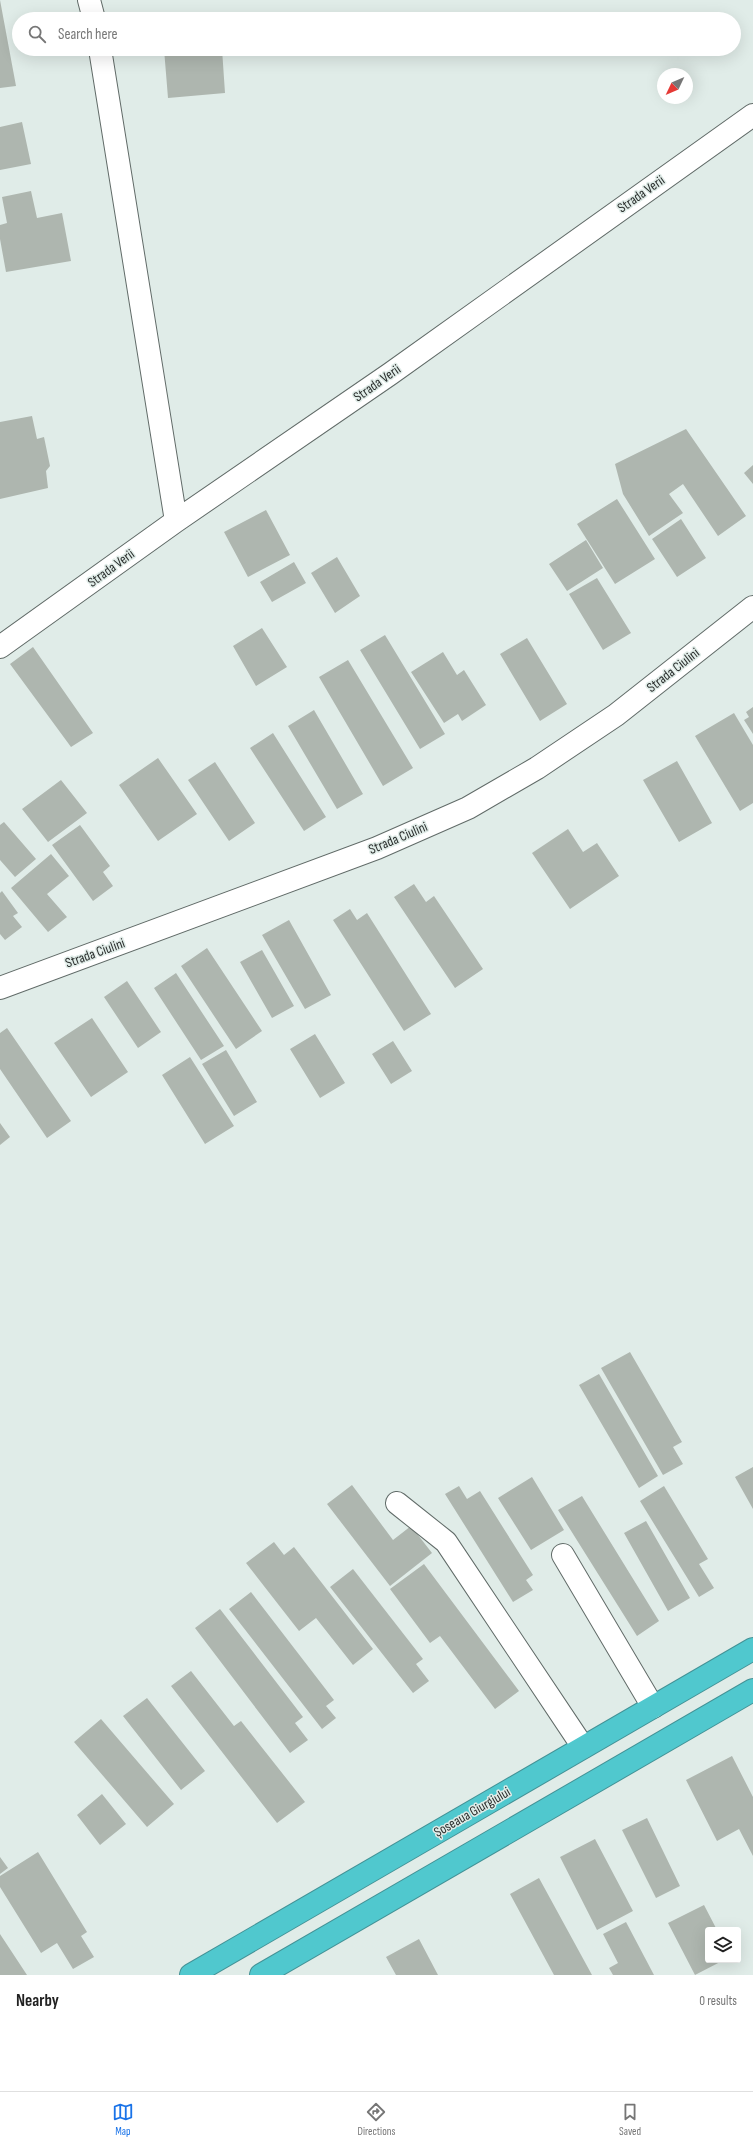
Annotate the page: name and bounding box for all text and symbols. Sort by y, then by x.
search box [12,12,741,56]
icon: search [26,23,48,45]
text: Search here [58,25,118,44]
north arrow [657,68,693,104]
street label: Strada Verii [614,172,668,216]
street label: Strada Verii [350,361,404,405]
street label: Strada Verii [84,545,138,591]
street label: Strada Ciulini [643,644,703,696]
street label: Strada Ciulini [366,818,430,858]
street label: Strada Ciulini [63,934,127,972]
street label: Șoseaua Giurgiului [431,1783,513,1841]
map controls [705,1927,741,1963]
button: layers [705,1927,741,1963]
text: Nearby [16,1991,59,2011]
text: 0 results [699,1993,737,2009]
tab: Map [112,2101,134,2138]
tab: Directions [358,2101,395,2138]
tab: Saved [619,2101,641,2138]

